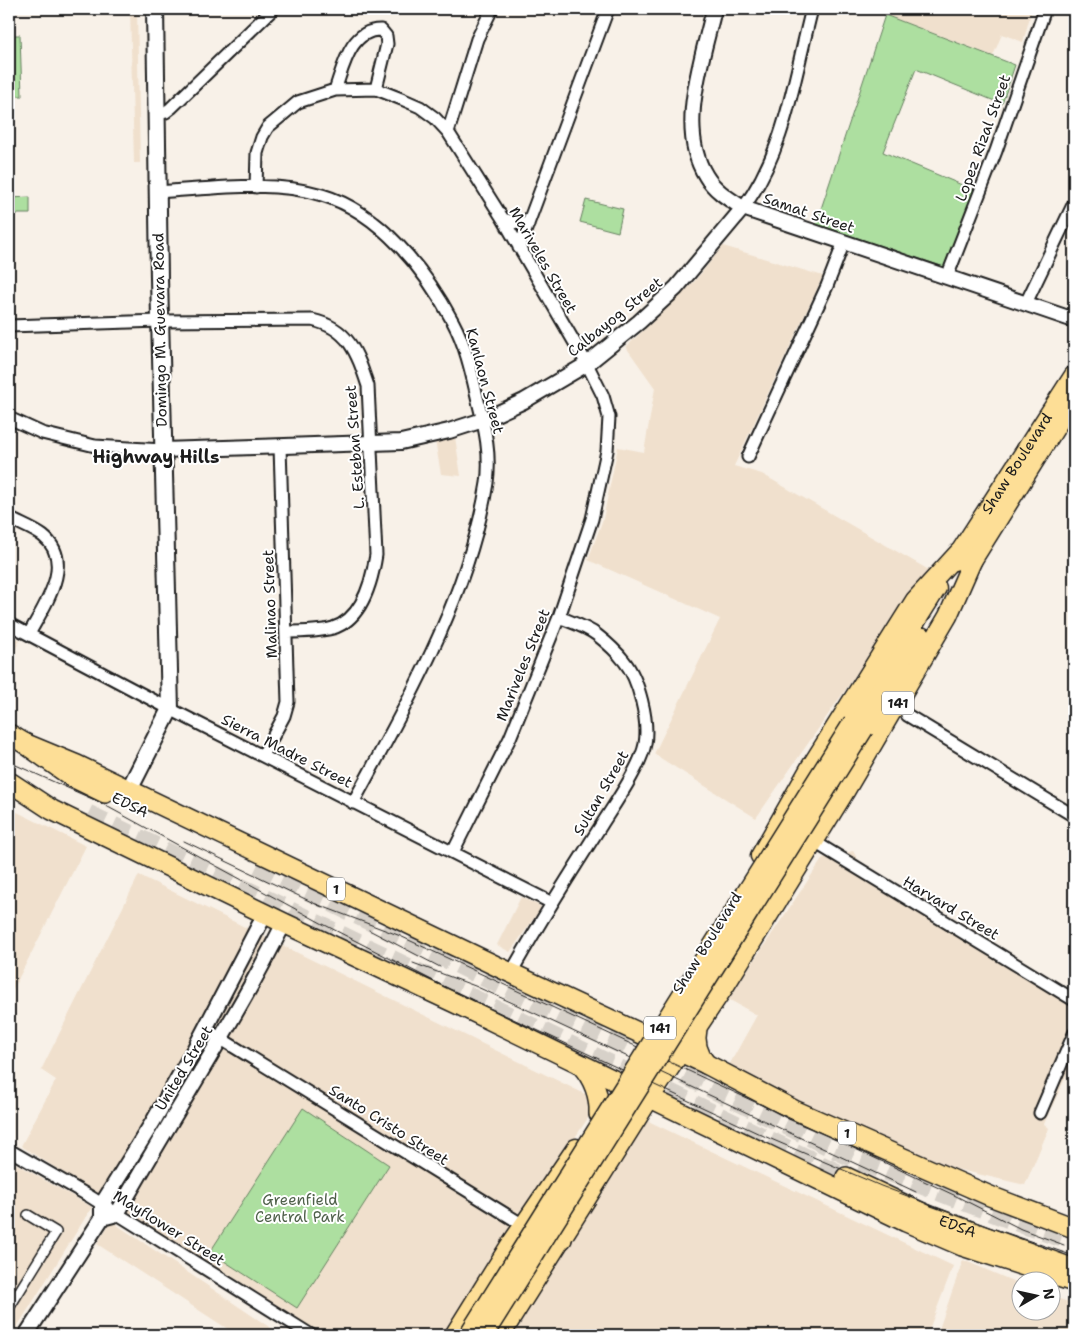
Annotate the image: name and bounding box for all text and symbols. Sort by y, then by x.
street label: Lopez Rizal Street [951,72,1015,204]
street label: Samat Street [761,188,857,238]
street label: Mariveles Street [504,203,582,317]
street label: Domingo M. Guevara Road [148,232,172,427]
street label: Calbayog Street [563,273,667,361]
street label: Kanlaon Street [461,326,509,436]
street label: L. Esteban Street [341,384,369,510]
street label: Shaw Boulevard [977,409,1057,518]
district label: Highway Hills [92,445,220,469]
street label: Malinao Street [258,549,282,659]
street label: Mariveles Street [491,606,555,724]
road number: 141 [882,691,914,714]
street label: Sierra Madre Street [218,709,356,793]
street label: Sultan Street [569,747,633,839]
street label: EDSA [108,788,152,822]
street label: Harvard Street [899,871,1003,945]
road number: 1 [327,878,345,901]
street label: Shaw Boulevard [668,888,747,998]
road number: 141 [644,1016,676,1040]
street label: United Street [151,1022,217,1114]
street label: Santo Cristo Street [325,1080,453,1170]
road number: 1 [838,1122,856,1144]
street label: Mayflower Street [109,1186,229,1270]
park label: Greenfield Central Park [255,1190,345,1227]
street label: EDSA [936,1210,979,1242]
north arrow [1010,1272,1060,1322]
text: N [1039,1287,1059,1301]

